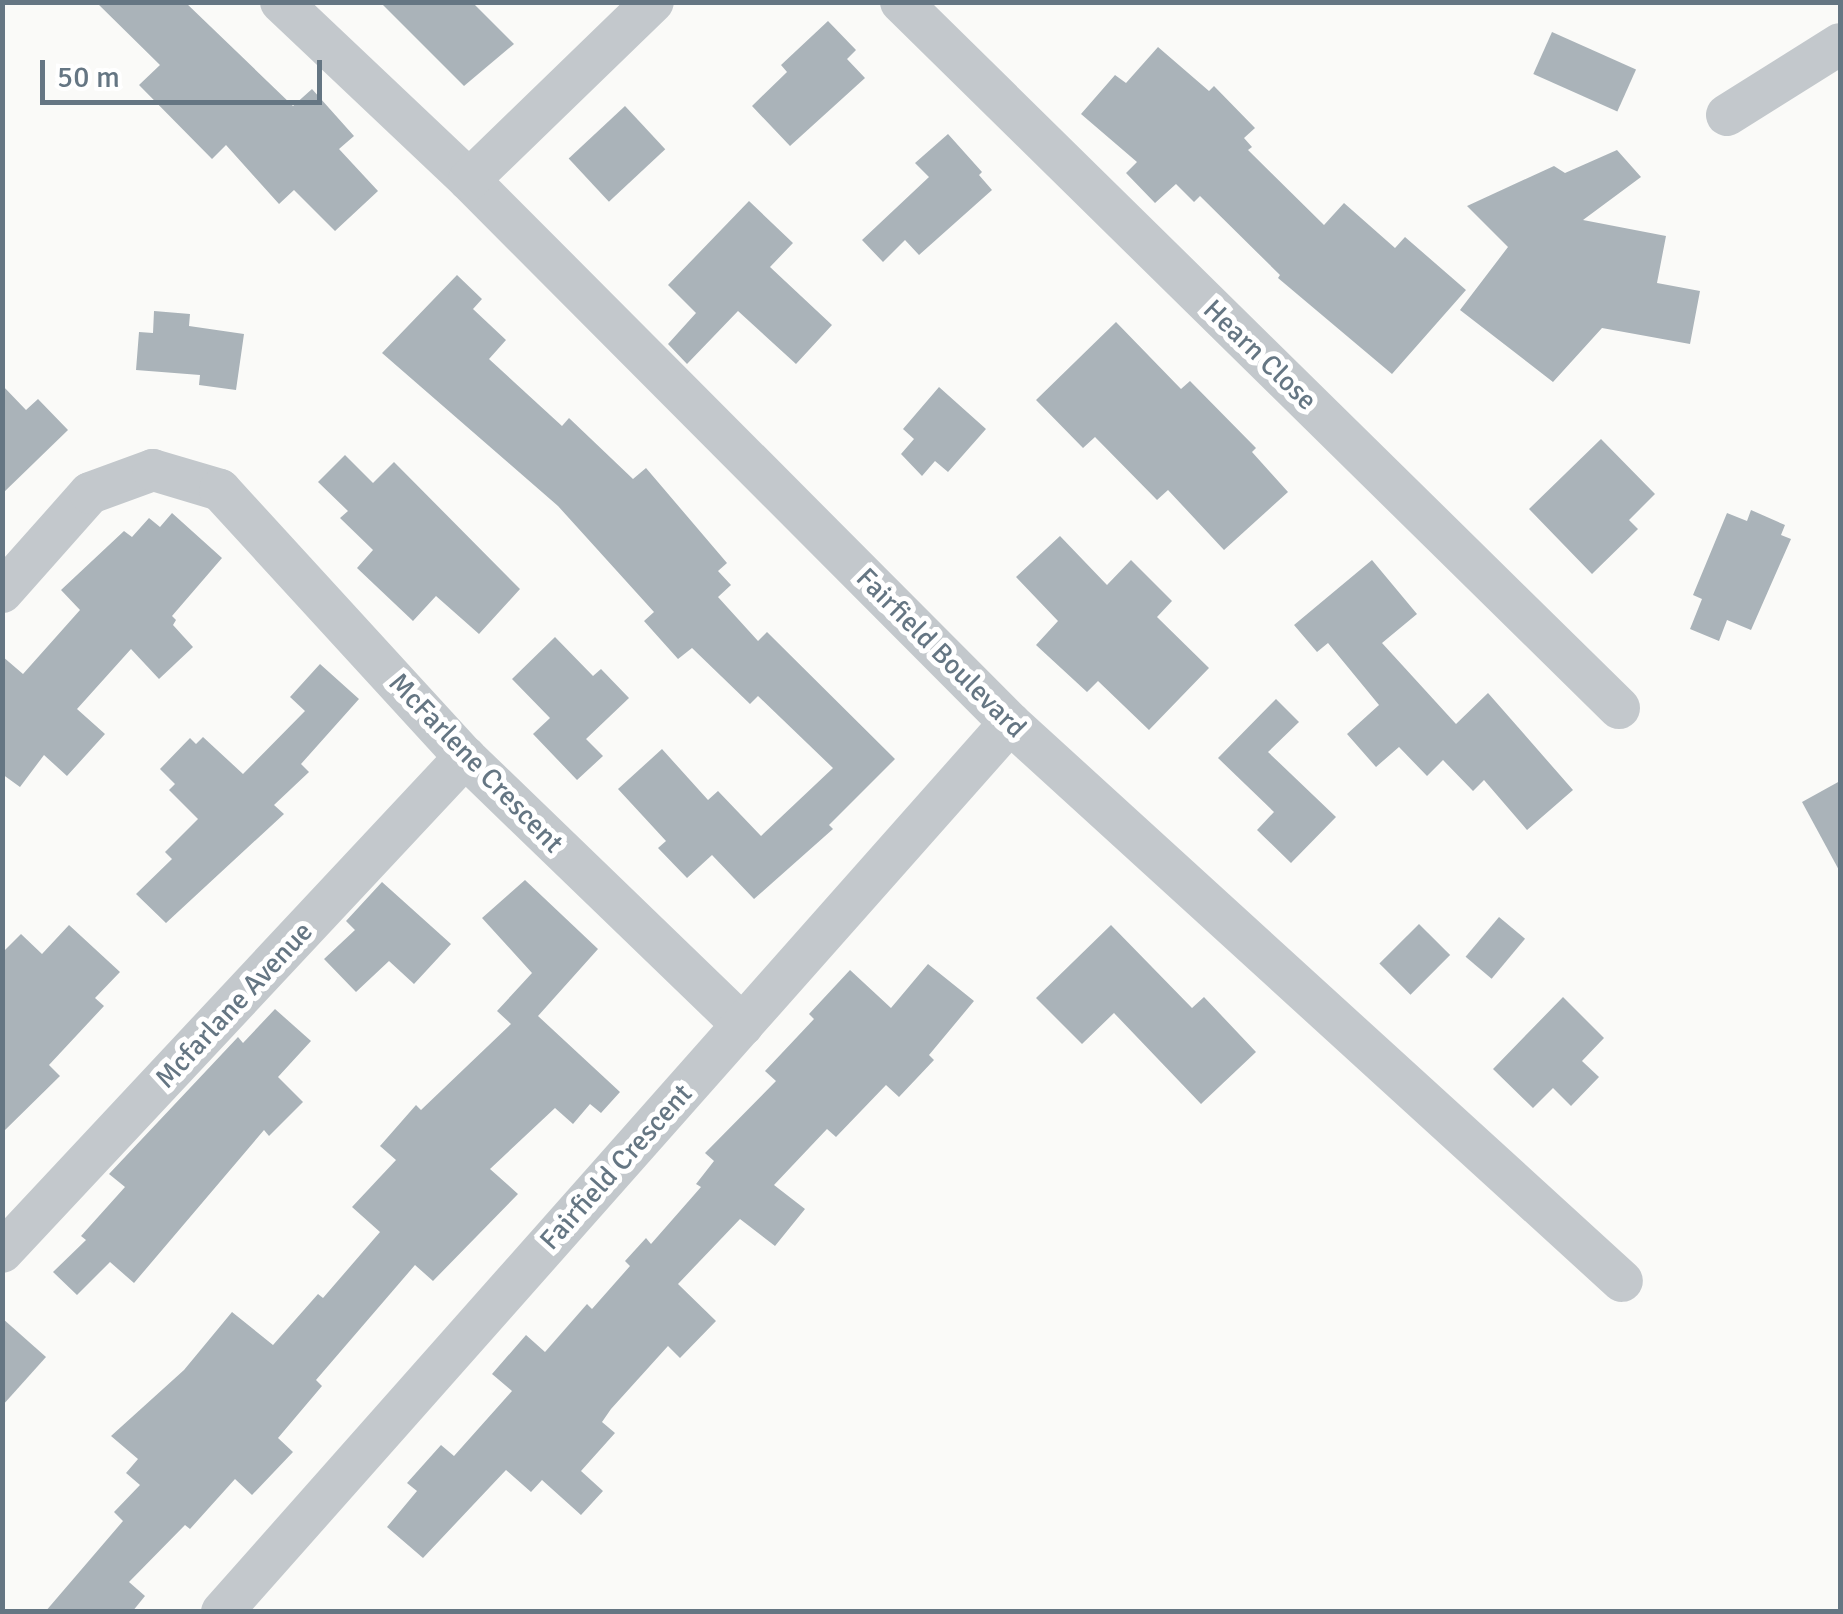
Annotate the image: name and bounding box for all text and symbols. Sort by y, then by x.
scale bar [45,40,328,102]
text: 50 m [57,59,120,96]
street label: Hearn Close [1196,293,1324,417]
street label: Fairfield Boulevard [849,561,1033,745]
street label: McFarlene Crescent [382,666,570,860]
street label: Mcfarlane Avenue [148,915,320,1095]
street label: Fairfield Crescent [533,1077,699,1257]

